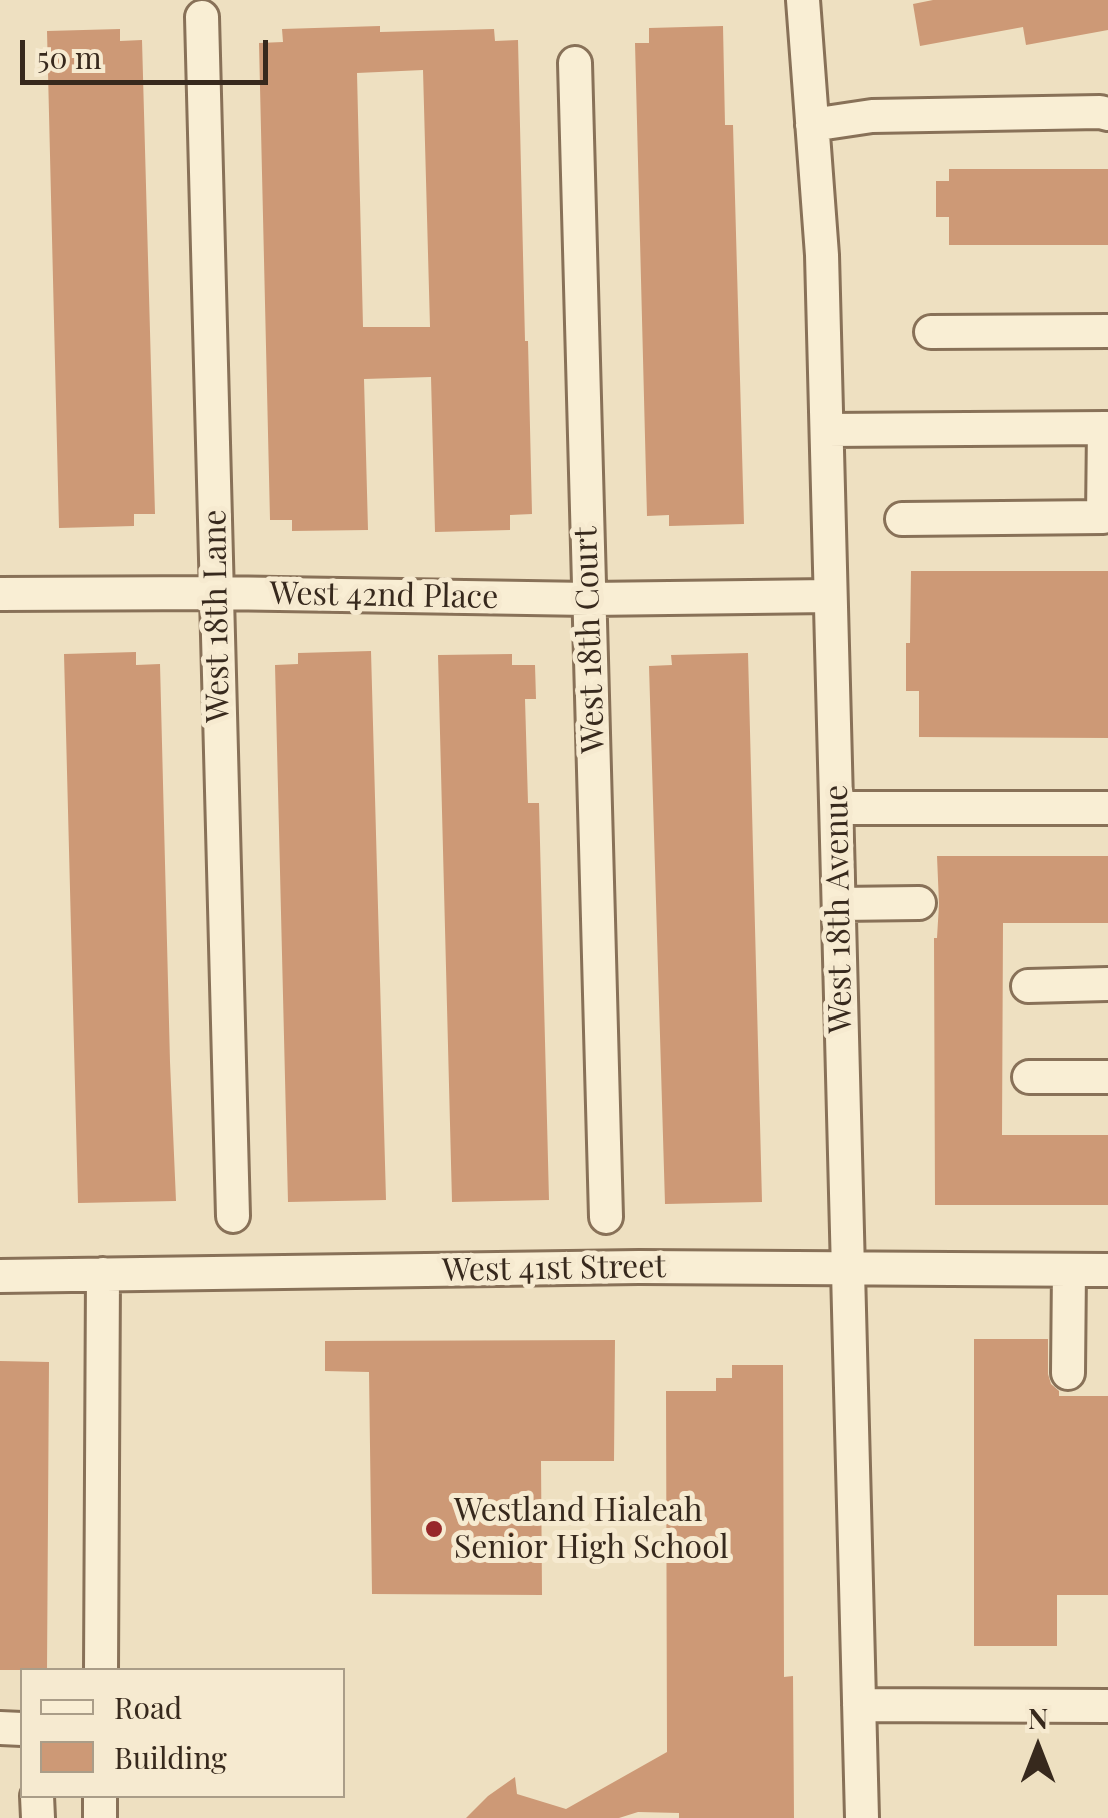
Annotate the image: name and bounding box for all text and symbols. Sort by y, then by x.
scale bar [25,20,272,82]
text: 50 m [37,37,102,77]
street label: West 18th Lane [196,509,238,723]
street label: West 18th Court [567,526,613,754]
street label: West 42nd Place [269,575,499,617]
street label: West 18th Avenue [818,784,860,1034]
street label: West 41st Street [442,1248,666,1290]
place label: Westland Hialeah Senior High School [454,1492,729,1567]
marker: Westland Hialeah Senior High School [423,1518,445,1540]
legend [20,1668,345,1798]
text: Road [114,1687,182,1727]
north arrow [988,1698,1088,1798]
text: N [1028,1699,1048,1736]
text: Building [114,1737,227,1777]

